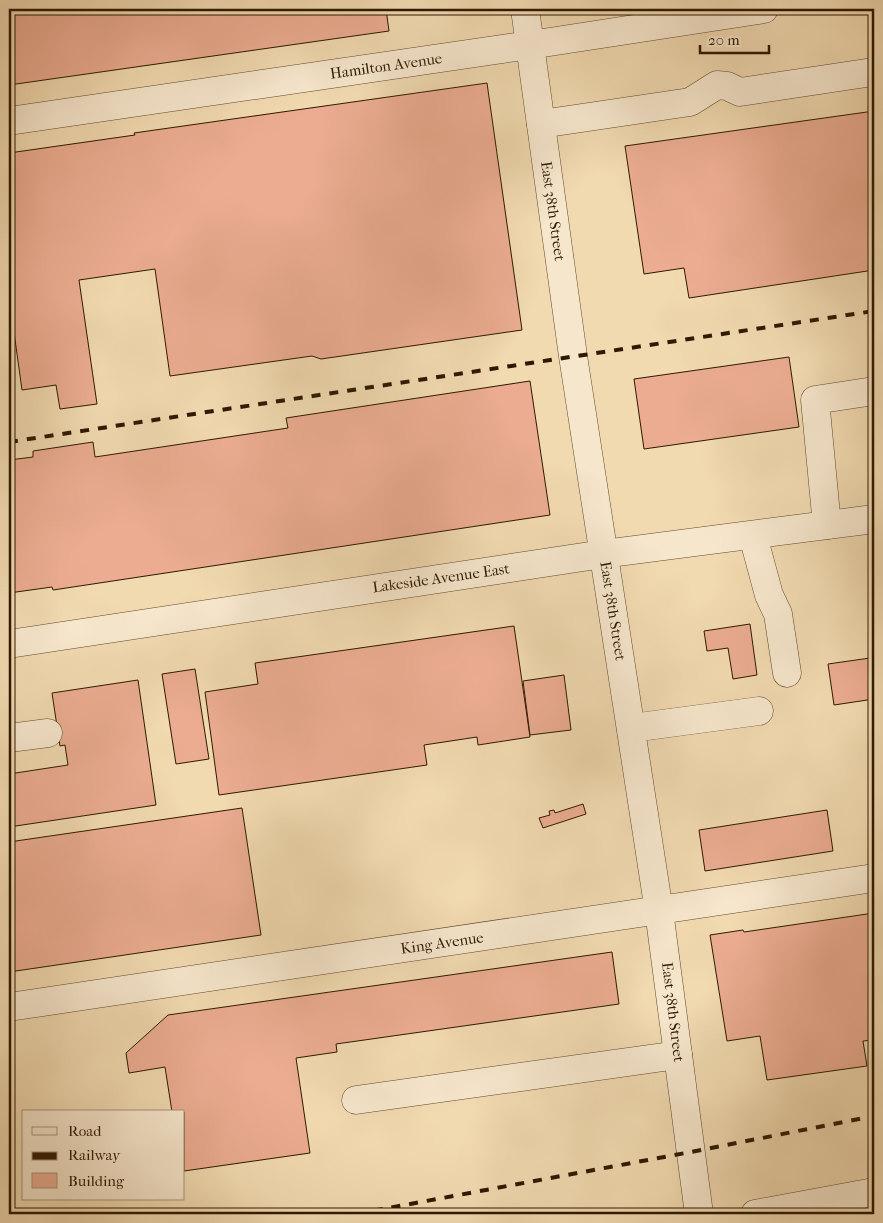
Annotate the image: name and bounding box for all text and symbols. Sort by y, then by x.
scale bar [700,22,769,54]
text: 20 m [708,31,740,49]
street label: Hamilton Avenue [329,49,444,83]
street label: East 38th Street [537,160,569,263]
street label: Lakeside Avenue East [371,559,511,597]
street label: East 38th Street [596,560,630,663]
street label: King Avenue [399,928,485,958]
street label: East 38th Street [658,961,688,1064]
legend [22,1110,185,1200]
text: Road [68,1122,102,1140]
text: Railway [68,1146,121,1164]
text: Building [68,1172,125,1190]

